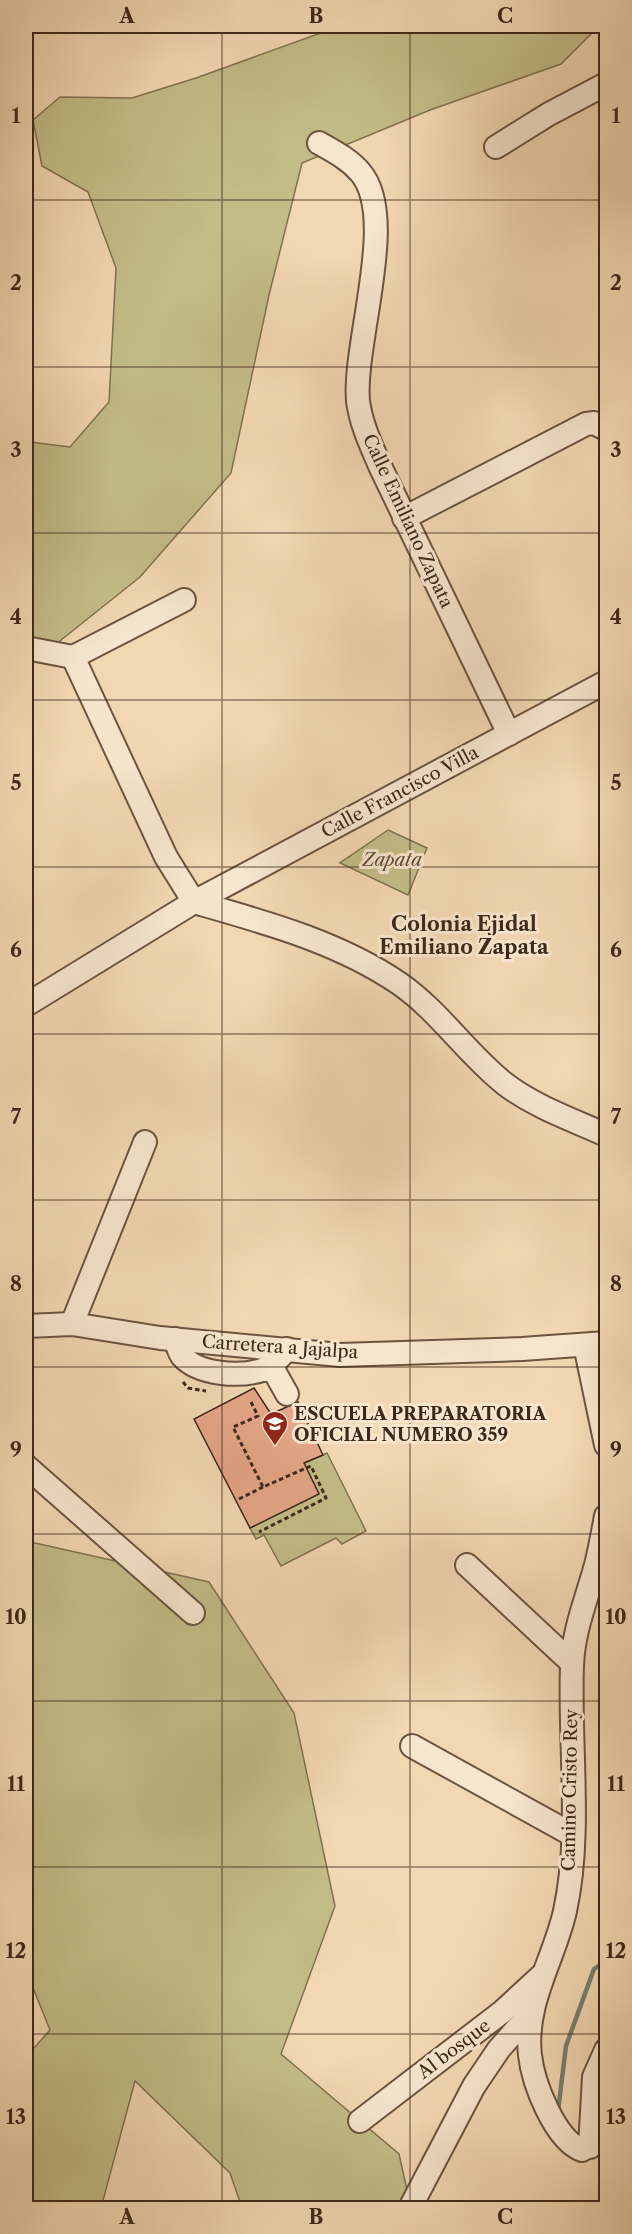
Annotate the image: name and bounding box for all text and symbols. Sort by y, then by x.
text: A [118,4,135,28]
text: B [309,4,324,28]
text: C [497,4,513,28]
text: 1 [12,104,21,128]
text: 1 [612,104,621,128]
text: 2 [10,271,22,295]
text: 2 [610,271,622,295]
street label: Calle Emiliano Zapata [358,431,458,612]
text: 3 [10,438,22,462]
text: 3 [610,438,622,462]
text: 4 [10,605,22,629]
text: 4 [610,605,622,629]
street label: Calle Francisco Villa [318,741,483,843]
text: 5 [10,771,22,795]
text: 5 [610,771,622,795]
park label: Zapata [361,849,422,871]
district label: Colonia Ejidal Emiliano Zapata [379,912,549,959]
text: 6 [10,938,22,962]
text: 6 [610,938,622,962]
text: 7 [11,1105,22,1129]
text: 7 [611,1105,622,1129]
text: 8 [10,1272,22,1296]
text: 8 [610,1272,622,1296]
street label: Carretera a Jajalpa [201,1331,359,1363]
place label: ESCUELA PREPARATORIA OFICIAL NUMERO 359 [294,1403,547,1446]
school or university icon: ESCUELA PREPARATORIA OFICIAL NUMERO 359 [260,1409,290,1447]
text: 9 [10,1438,22,1462]
text: 9 [610,1438,622,1462]
text: 10 [5,1605,27,1629]
text: 10 [605,1605,627,1629]
street label: Camino Cristo Rey [558,1708,582,1871]
text: 11 [7,1772,25,1796]
text: 11 [607,1772,625,1796]
text: 12 [6,1939,26,1963]
text: 12 [606,1939,626,1963]
street label: Al bosque [413,2015,495,2084]
text: 13 [6,2105,26,2129]
text: 13 [606,2105,626,2129]
text: A [118,2205,135,2229]
text: B [309,2205,324,2229]
text: C [497,2205,513,2229]

